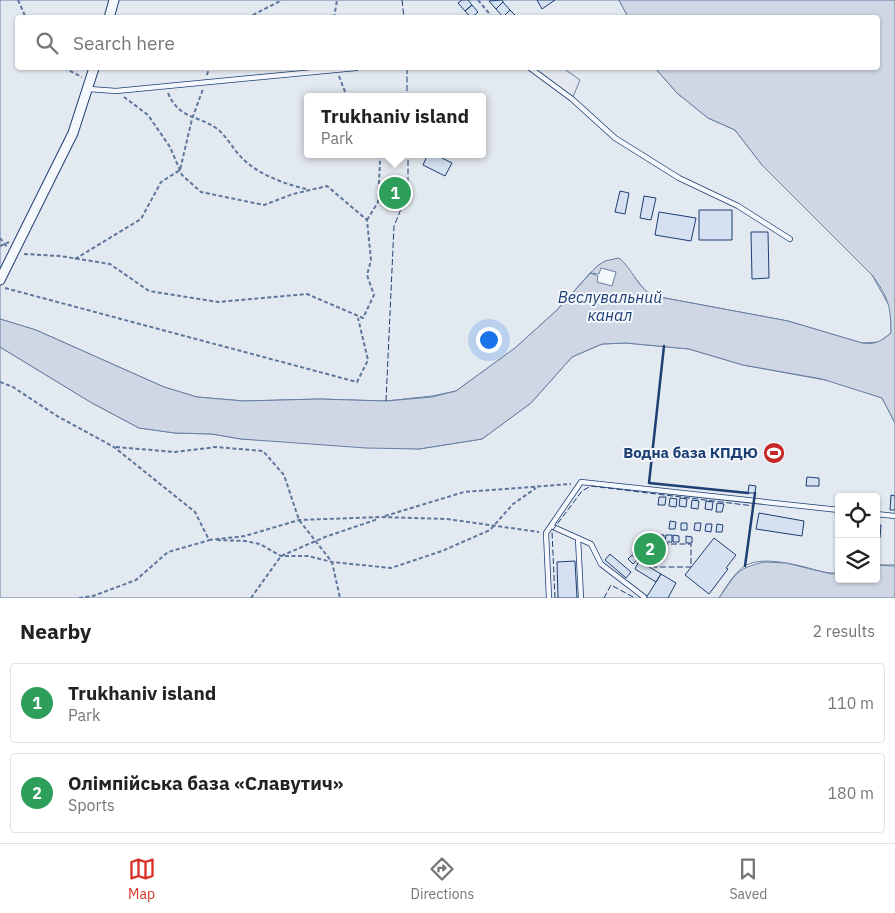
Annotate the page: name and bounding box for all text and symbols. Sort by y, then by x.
search box [15,15,880,70]
icon: search [33,29,61,57]
text: Search here [73,31,175,55]
popup [304,93,486,158]
text: Trukhaniv island [321,104,469,128]
text: Park [321,128,353,148]
pin: 1 [379,174,411,212]
water label: Веслувальний канал [558,287,662,325]
your location [476,327,502,353]
sports icon: Водна база КПДЮ [762,441,786,465]
place label: Водна база КПДЮ [623,443,758,462]
map controls [835,493,880,583]
button: locate [835,493,880,538]
pin: 2 [634,530,666,568]
button: layers [835,538,880,583]
text: Nearby [20,617,91,645]
text: 2 results [812,621,875,641]
text: Trukhaniv island [68,681,216,705]
text: 1 [32,693,42,713]
text: 110 m [827,693,874,713]
text: Park [68,705,100,725]
text: Олімпійська база «Славутич» [68,771,343,795]
text: 2 [32,783,42,803]
text: 180 m [827,783,874,803]
text: Sports [68,795,115,815]
tab: Map [128,855,156,903]
tab: Directions [411,855,474,903]
tab: Saved [729,855,767,903]

